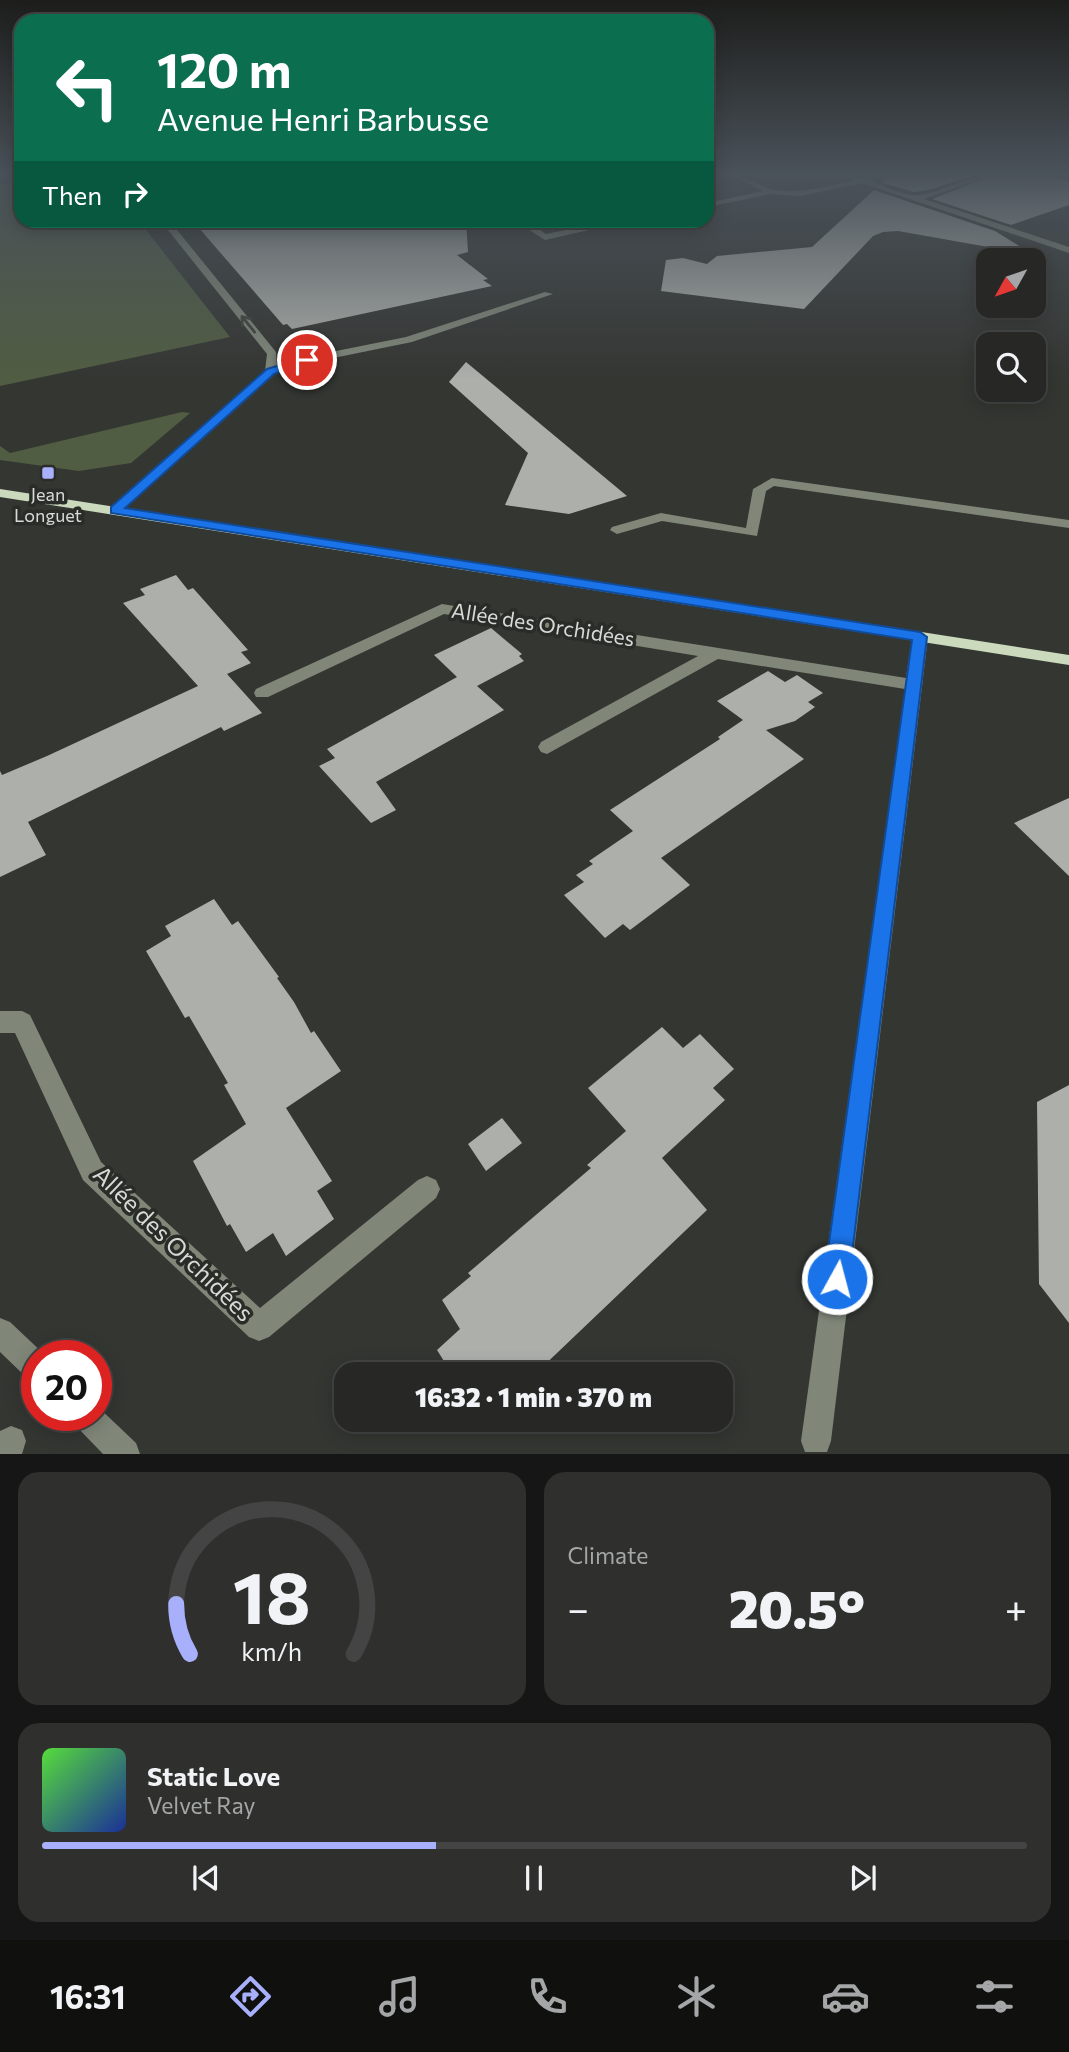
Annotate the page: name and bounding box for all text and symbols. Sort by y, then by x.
text: 120 m [157,38,291,98]
icon: left [42,42,133,133]
text: Avenue Henri Barbusse [157,98,489,138]
icon: right [116,175,154,213]
text: Then [42,179,102,210]
north arrow [976,248,1046,318]
map controls [976,248,1046,402]
one-way arrow [240,316,256,334]
pin [277,330,337,390]
button: search [976,332,1046,402]
icon: arrive [288,341,326,379]
marker: Jean Longuet [40,465,56,481]
place label: Jean Longuet [14,483,82,526]
street label: Allée des Orchidées [450,597,637,650]
street label: Allée des Orchidées [88,1159,260,1327]
position arrow [800,1242,874,1316]
speed limit sign: 20 [21,1340,112,1431]
text: 16:32 · 1 min · 370 m [415,1381,652,1412]
text: Climate [568,1541,649,1569]
text: 18 [233,1551,311,1640]
text: 20.5° [729,1575,865,1639]
text: − [568,1584,589,1631]
text: + [1005,1584,1027,1631]
text: km/h [241,1636,302,1666]
text: Static Love [147,1760,280,1791]
text: Velvet Ray [147,1791,255,1819]
icon: previous [187,1859,225,1897]
icon: pause [515,1859,553,1897]
icon: next [844,1859,882,1897]
icon: directions [226,1972,275,2021]
icon: music [375,1972,424,2021]
icon: phone [523,1972,572,2021]
icon: climate [672,1972,721,2021]
icon: car [821,1972,870,2021]
icon: filters [970,1972,1019,2021]
text: 16:31 [50,1976,126,2016]

